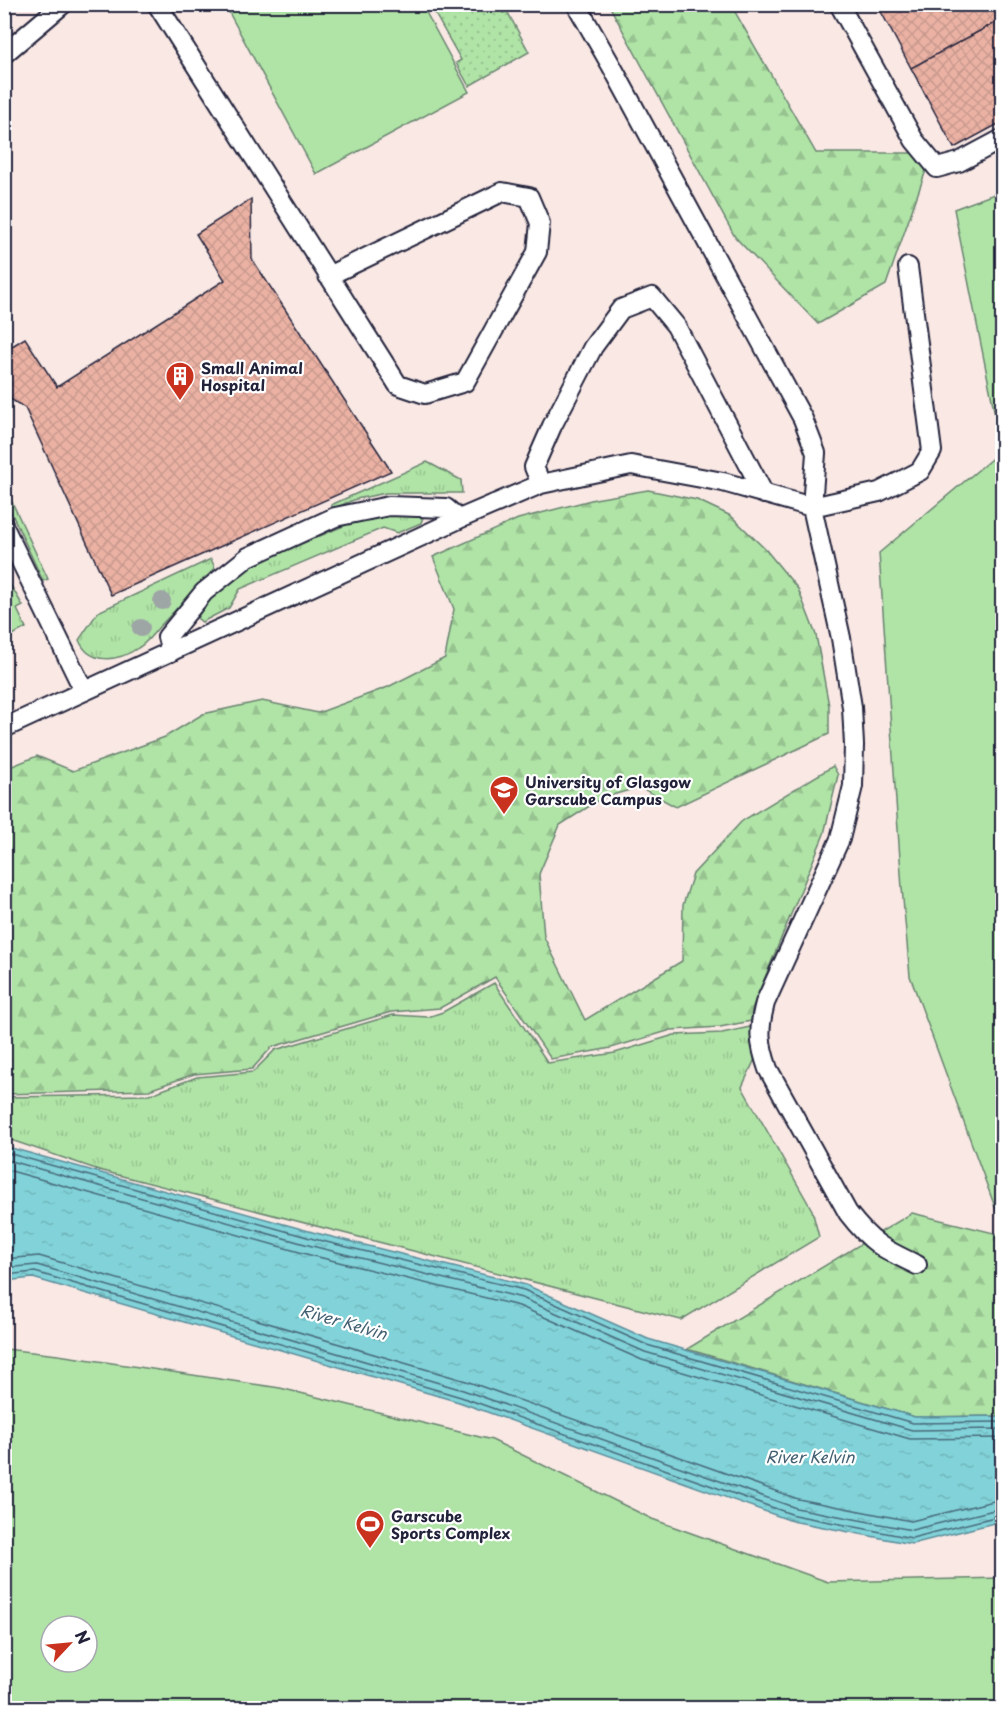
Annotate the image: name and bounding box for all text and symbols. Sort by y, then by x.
place label: Small Animal Hospital [201,356,303,396]
building icon: Small Animal Hospital [164,360,196,402]
place label: University of Glasgow Garscube Campus [525,770,691,810]
school or university icon: University of Glasgow Garscube Campus [488,774,520,816]
water label: River Kelvin [298,1297,391,1345]
water label: River Kelvin [765,1444,856,1468]
place label: Garscube Sports Complex [391,1504,511,1544]
sports icon: Garscube Sports Complex [354,1508,386,1550]
north arrow [39,1614,99,1674]
text: N [70,1626,97,1648]

